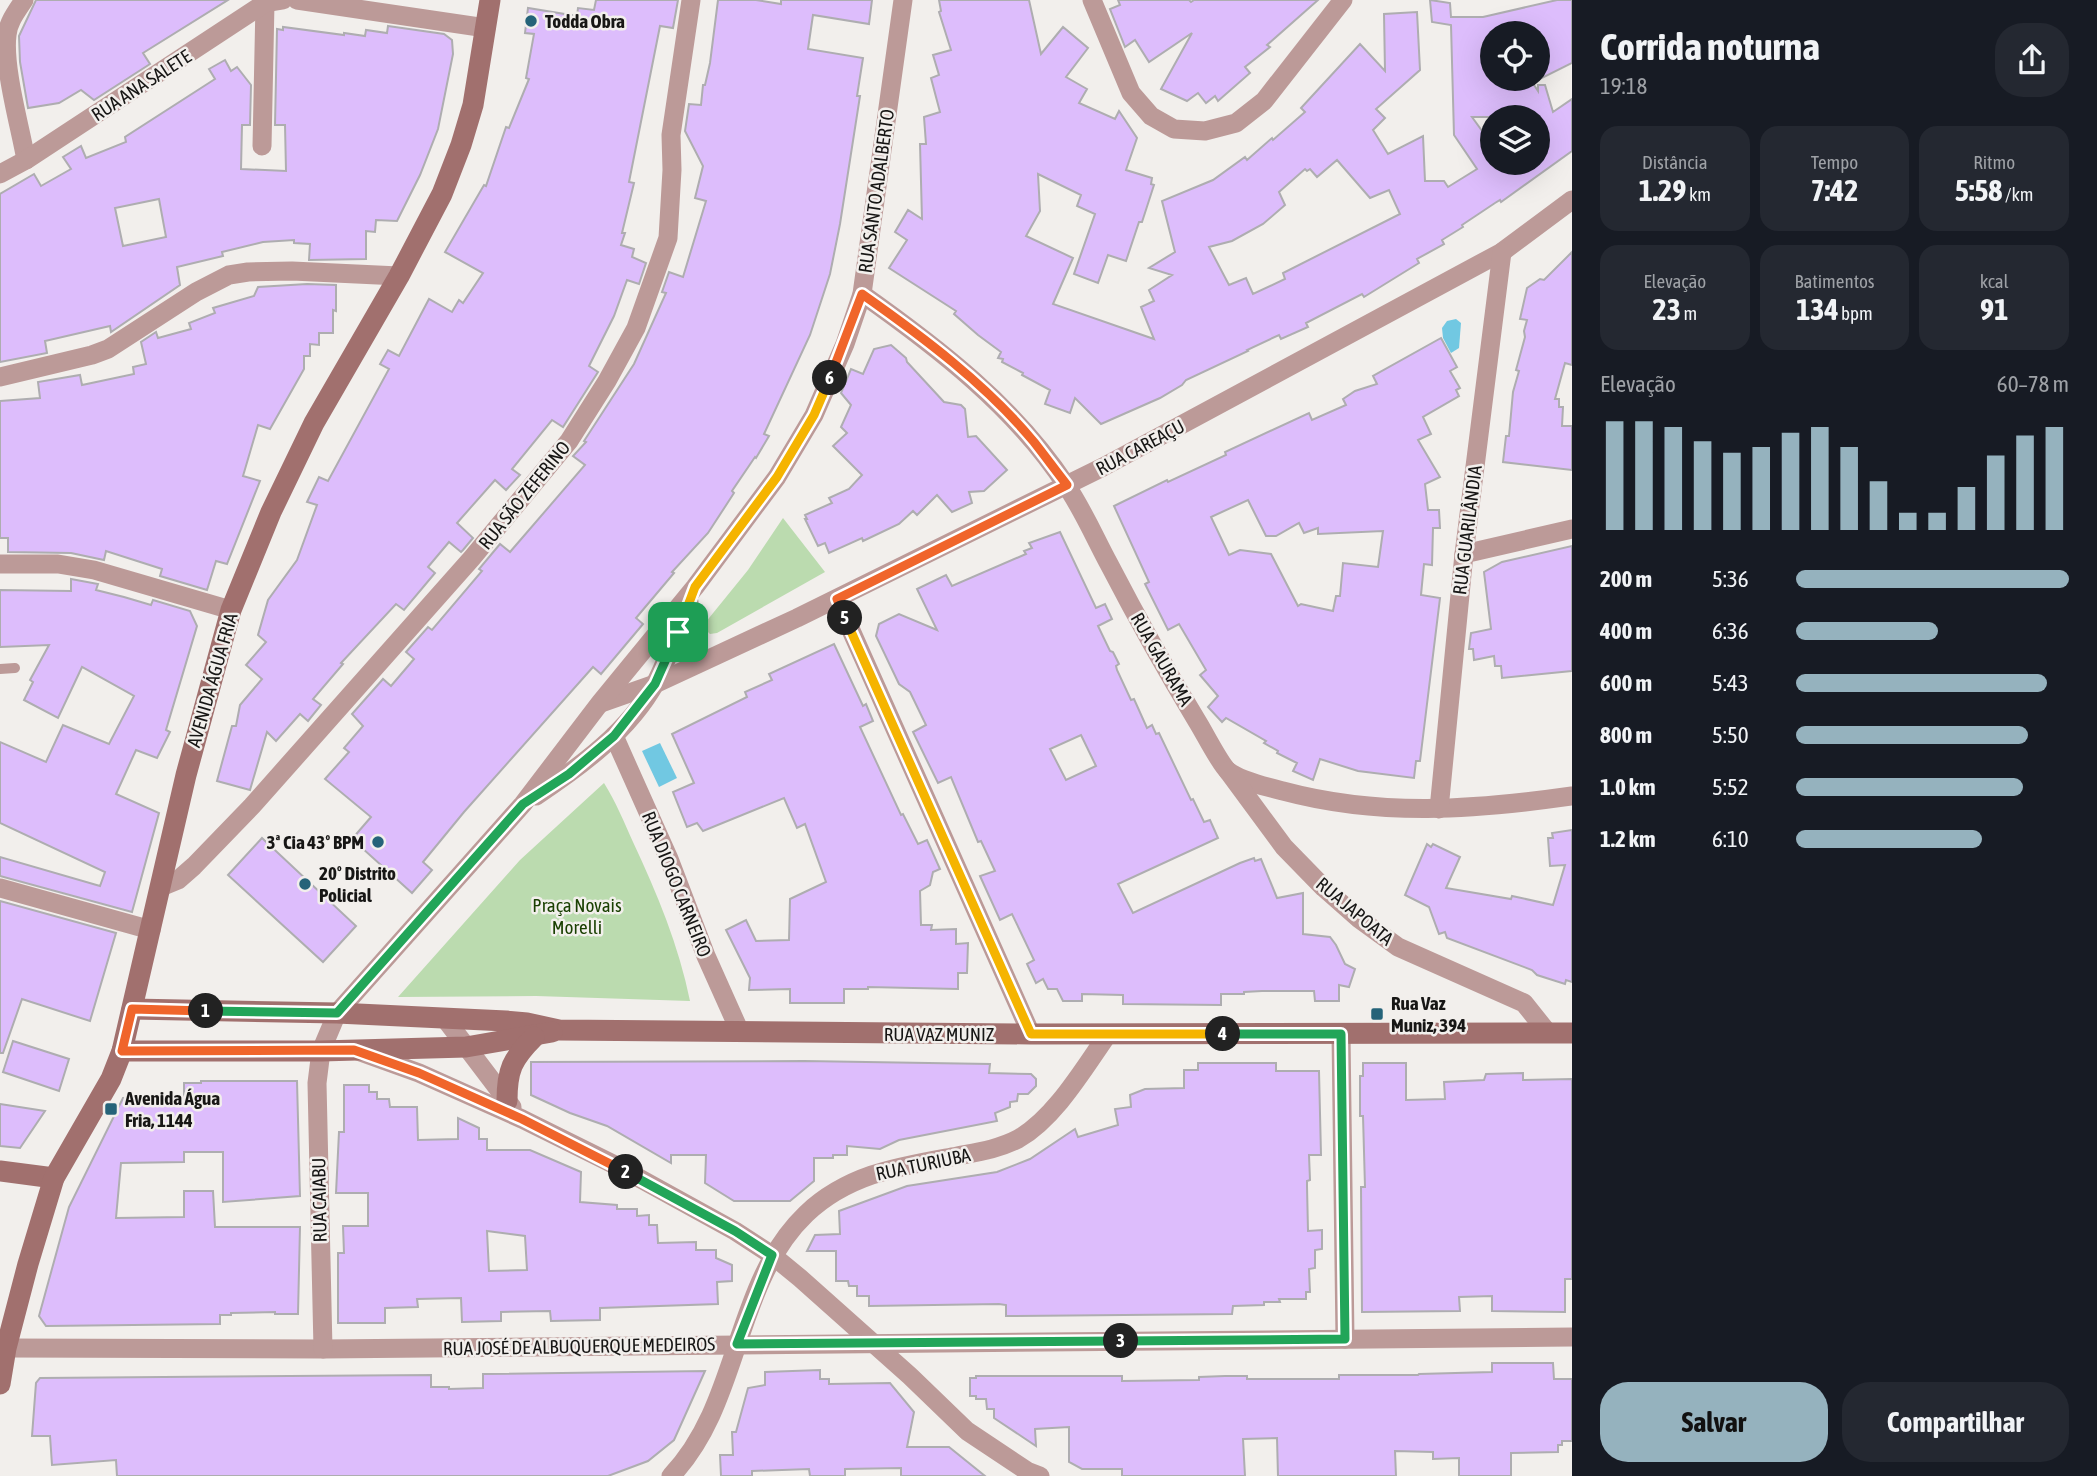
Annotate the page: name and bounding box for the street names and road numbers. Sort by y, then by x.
street label: RUA ANA SALETE [87,45,195,125]
street label: RUA SANTO ADALBERTO [854,108,898,274]
street label: RUA CAREAÇU [1092,414,1188,480]
street label: RUA SÃO ZEFERINO [474,437,574,553]
street label: RUA GUARILÂNDIA [1448,463,1486,596]
street label: RUA GAURAMA [1126,608,1198,710]
street label: AVENIDA ÁGUA FRIA [182,610,242,750]
street label: RUA DIOGO CARNEIRO [638,808,716,960]
street label: RUA JAPOATA [1312,872,1399,950]
street label: RUA VAZ MUNIZ [884,1023,995,1045]
street label: RUA TURIUBA [874,1143,973,1185]
street label: RUA CAIABU [307,1157,331,1243]
street label: RUA JOSÉ DE ALBUQUERQUE MEDEIROS [443,1333,715,1359]

